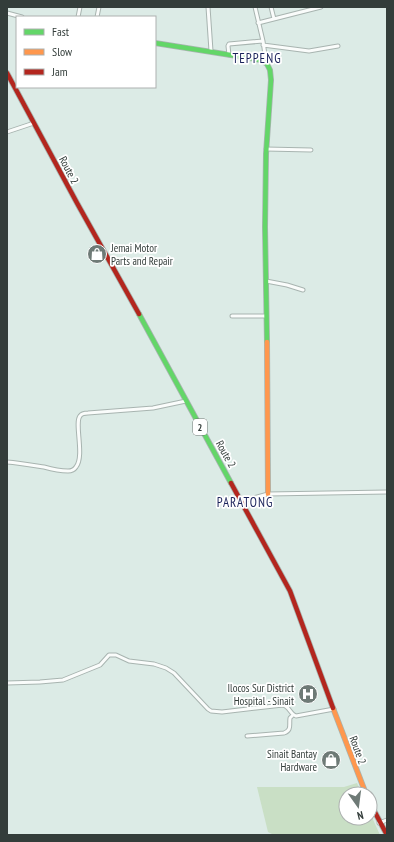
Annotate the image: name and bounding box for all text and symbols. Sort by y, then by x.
legend [16,16,156,88]
text: Fast [52,24,70,39]
text: Slow [52,44,73,59]
district label: TEPPENG [232,50,282,67]
text: Jam [51,64,68,79]
street label: Route 2 [56,154,82,186]
place label: Jemai Motor Parts and Repair [110,241,173,268]
shop icon: Jemai Motor Parts and Repair [86,243,108,265]
road number: 2 [193,419,207,435]
street label: Route 2 [213,438,239,470]
district label: PARATONG [217,494,273,511]
place label: Ilocos Sur District Hospital - Sinait [228,681,294,708]
hospital icon: Ilocos Sur District Hospital - Sinait [297,683,319,705]
street label: Route 2 [346,734,370,766]
place label: Sinait Bantay Hardware [267,747,318,774]
shop icon: Sinait Bantay Hardware [320,749,342,771]
north arrow [338,786,378,826]
text: N [356,808,365,823]

